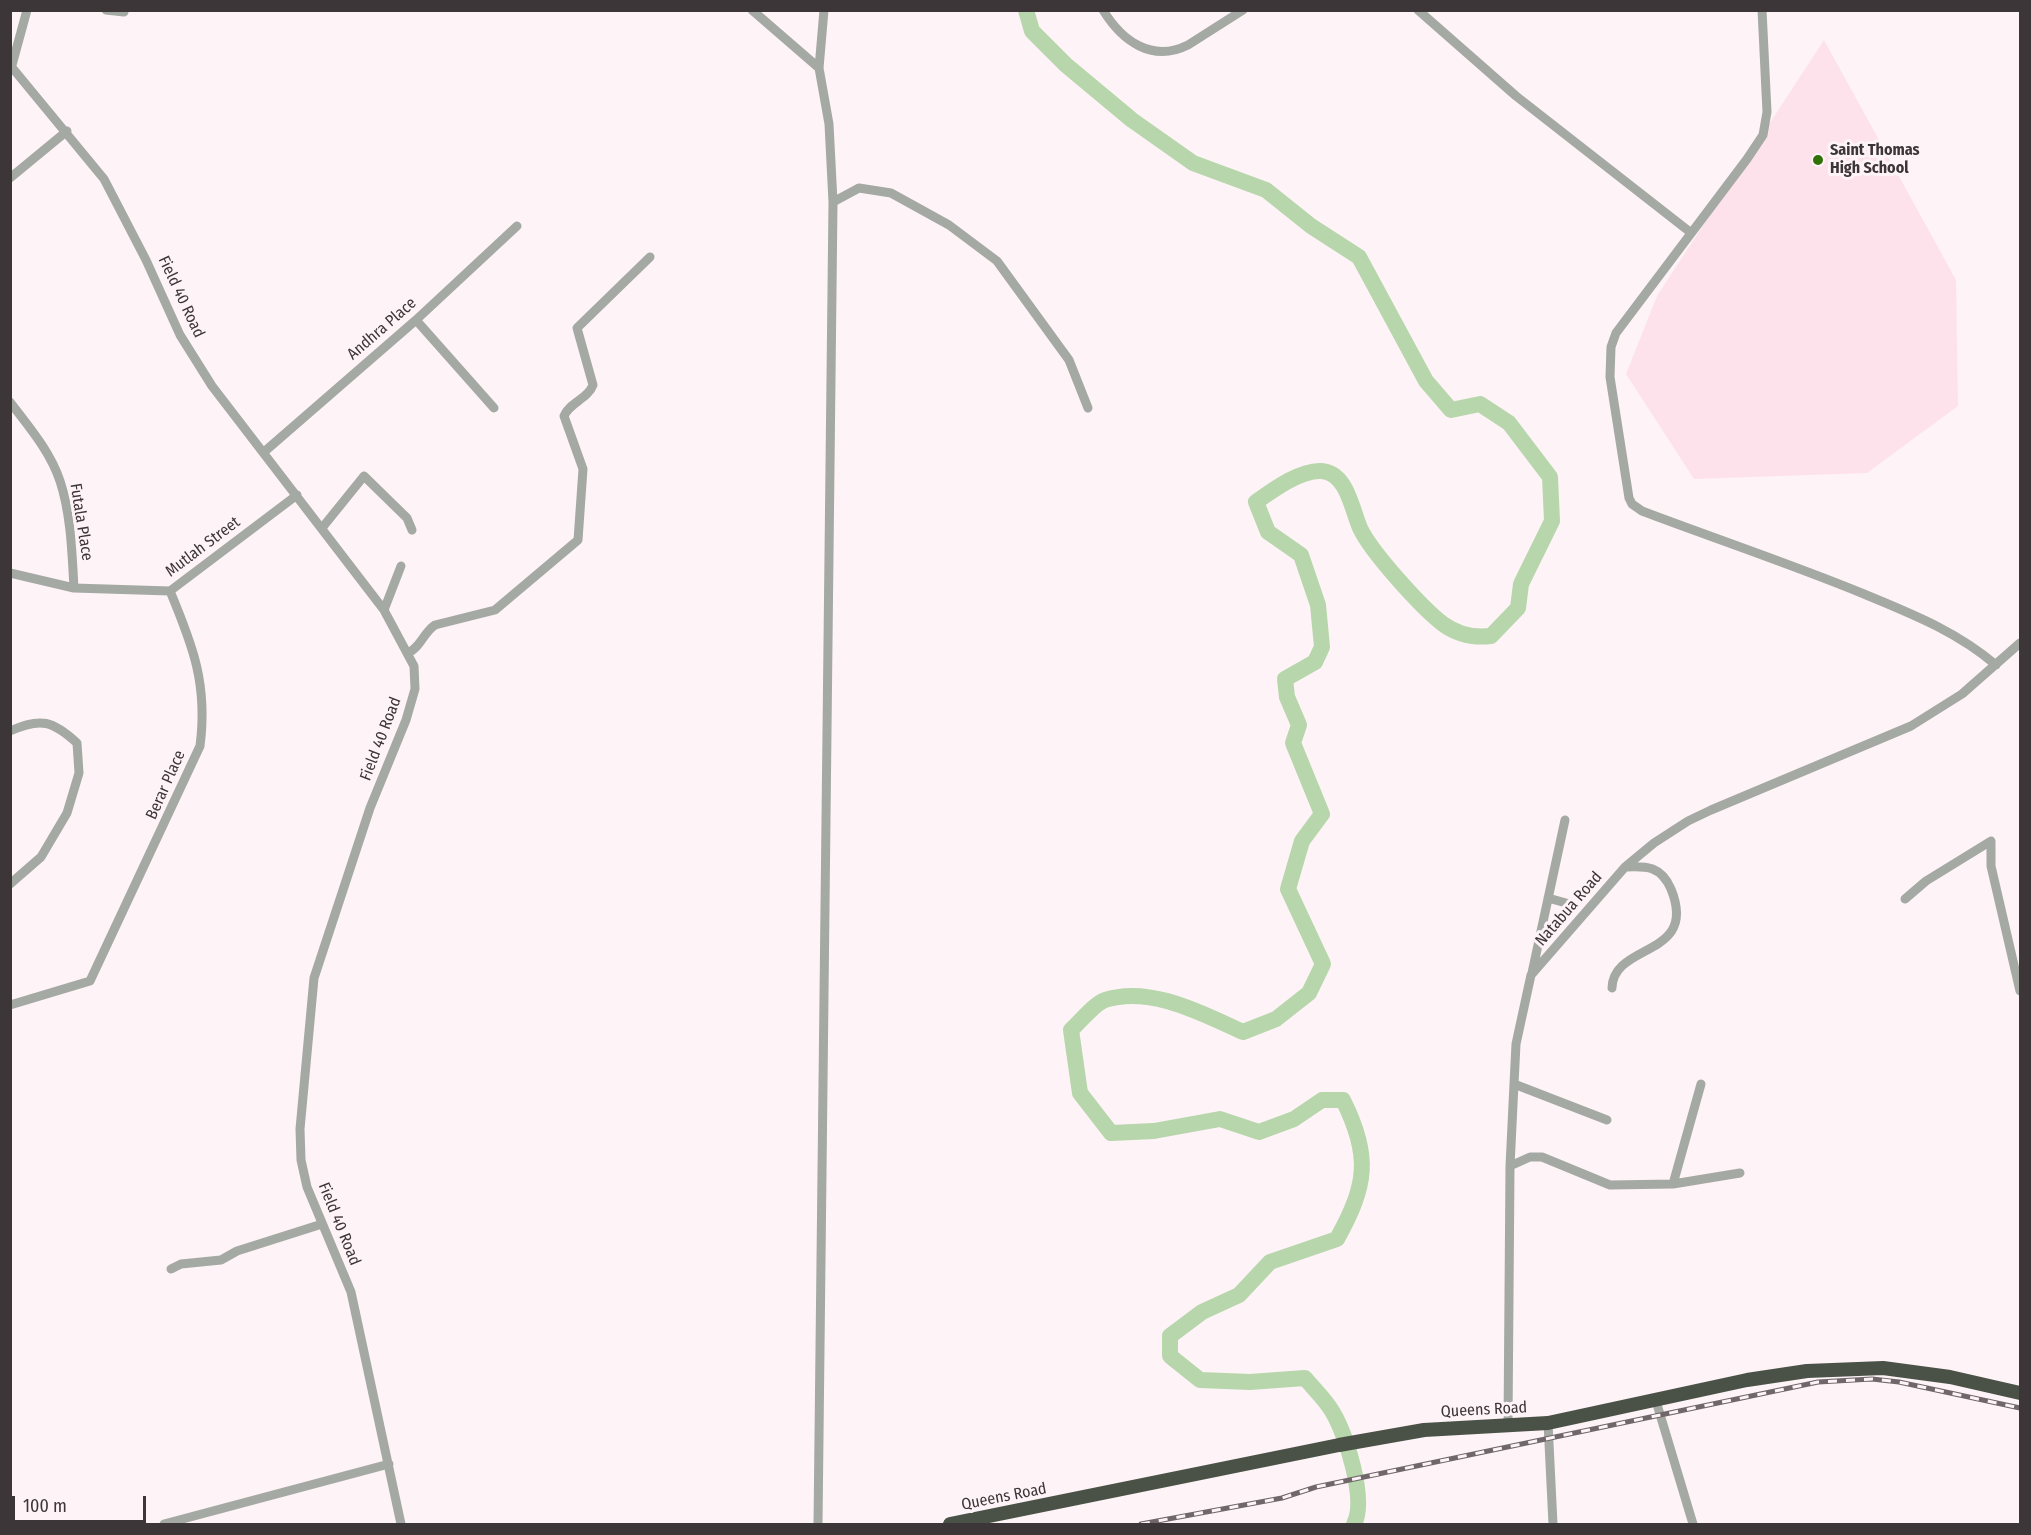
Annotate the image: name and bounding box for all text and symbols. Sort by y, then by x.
place label: Saint Thomas High School [1830,141,1920,179]
marker: Saint Thomas High School [1811,153,1825,167]
street label: Field 40 Road [154,253,208,341]
street label: Andhra Place [344,294,420,364]
street label: Futala Place [65,482,97,562]
street label: Mutlah Street [162,513,244,581]
street label: Field 40 Road [356,695,406,783]
street label: Berar Place [142,747,190,823]
street label: Natabua Road [1532,868,1606,950]
street label: Field 40 Road [314,1180,364,1268]
street label: Queens Road [1440,1398,1528,1422]
street label: Queens Road [960,1479,1048,1515]
scale bar [15,1484,148,1522]
text: 100 m [23,1495,67,1517]

